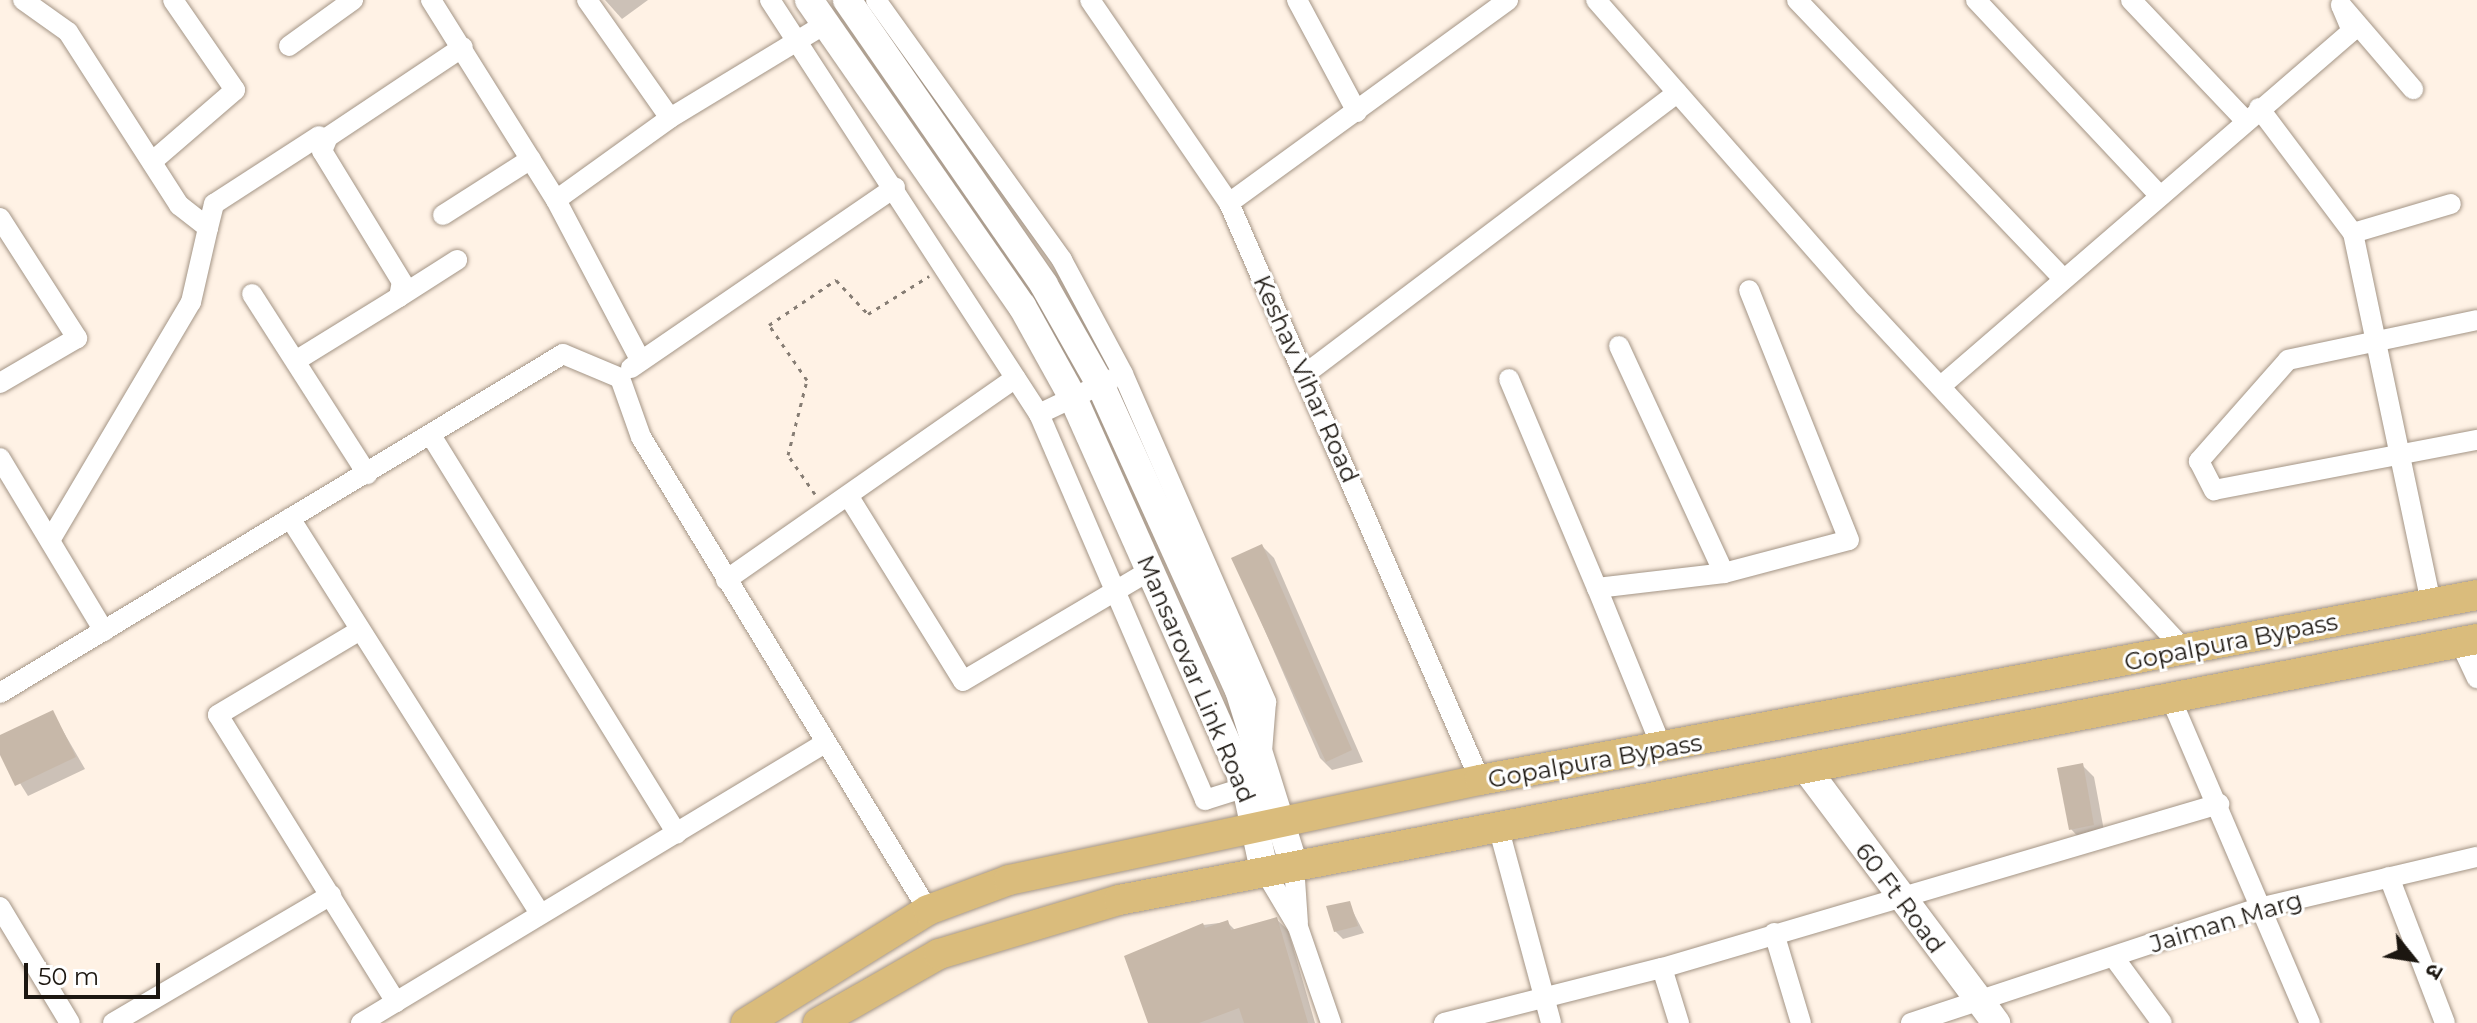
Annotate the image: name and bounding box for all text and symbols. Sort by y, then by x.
street label: Keshav Vihar Road [1247,271,1365,487]
street label: Mansarovar Link Road [1131,551,1261,807]
street label: Gopalpura Bypass [2122,607,2340,677]
street label: Gopalpura Bypass [1486,728,1704,794]
street label: 60 Ft Road [1849,837,1951,959]
street label: Jaiman Marg [2146,885,2306,959]
north arrow [2373,919,2453,999]
scale bar [28,947,164,997]
text: उ [2419,959,2449,984]
text: 50 m [38,962,99,991]

